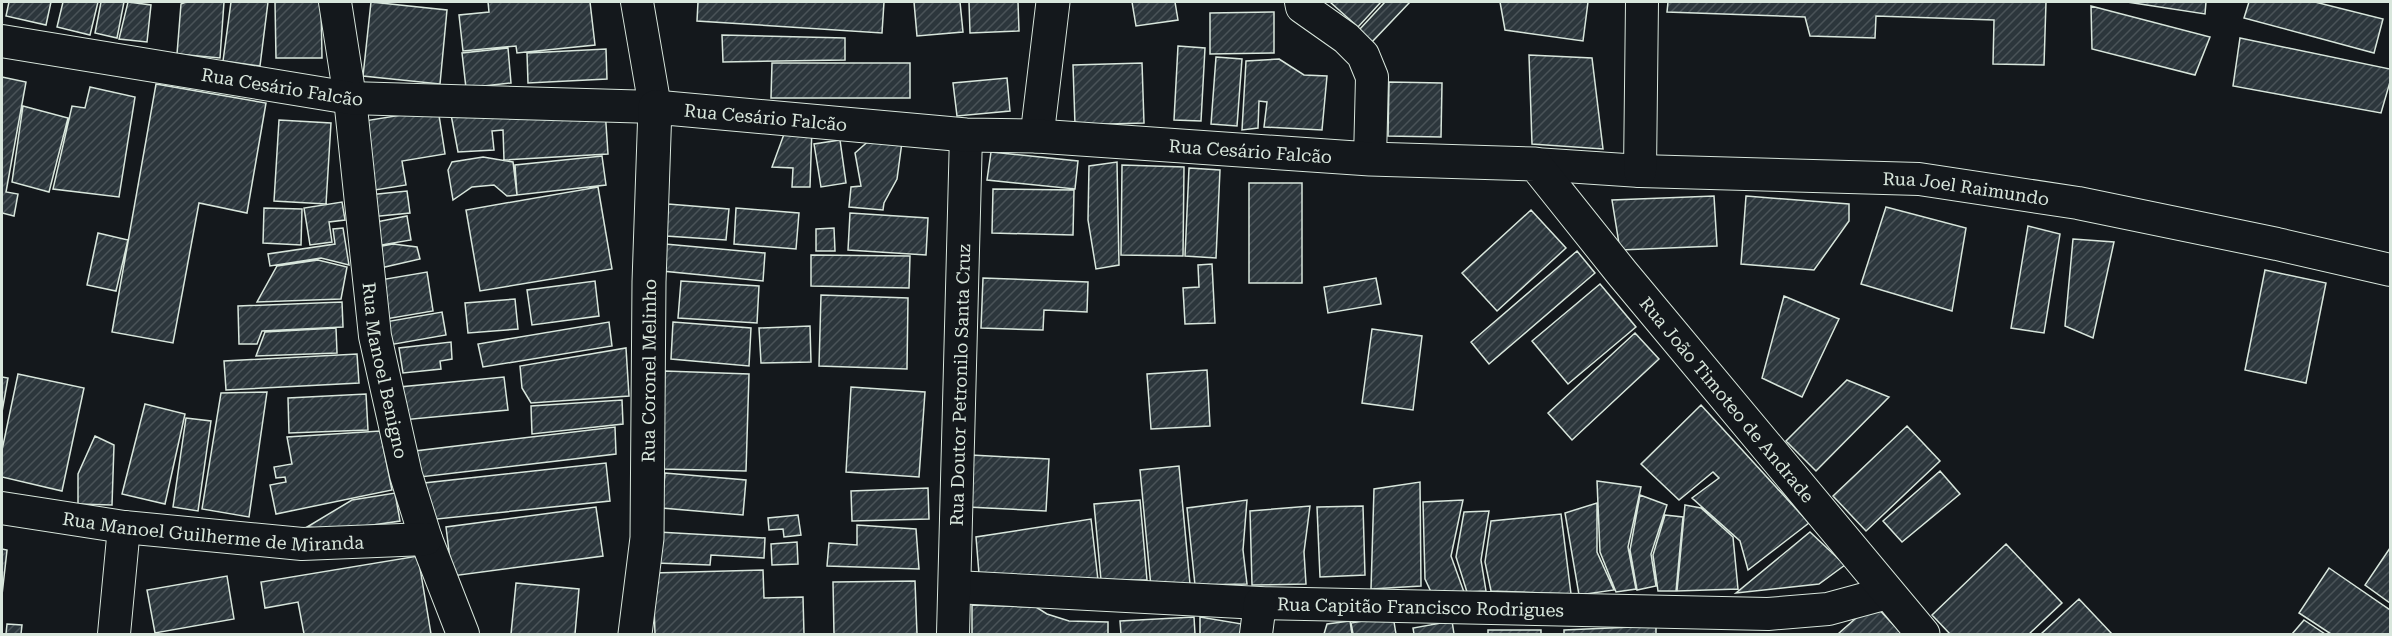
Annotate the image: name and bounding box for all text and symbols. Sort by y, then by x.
street label: Rua Cesário Falcão [200,63,363,109]
street label: Rua Cesário Falcão [683,99,848,135]
street label: Rua Cesário Falcão [1168,135,1333,167]
street label: Rua Joel Raimundo [1882,167,2051,209]
street label: Rua Doutor Petronilo Santa Cruz [945,243,974,526]
street label: Rua Coronel Melinho [637,279,660,463]
street label: Rua Manoel Benigno [359,281,412,460]
street label: Rua João Timoteo de Andrade [1636,292,1819,506]
street label: Rua Manoel Guilherme de Miranda [61,507,365,555]
street label: Rua Capitão Francisco Rodrigues [1277,593,1564,620]

